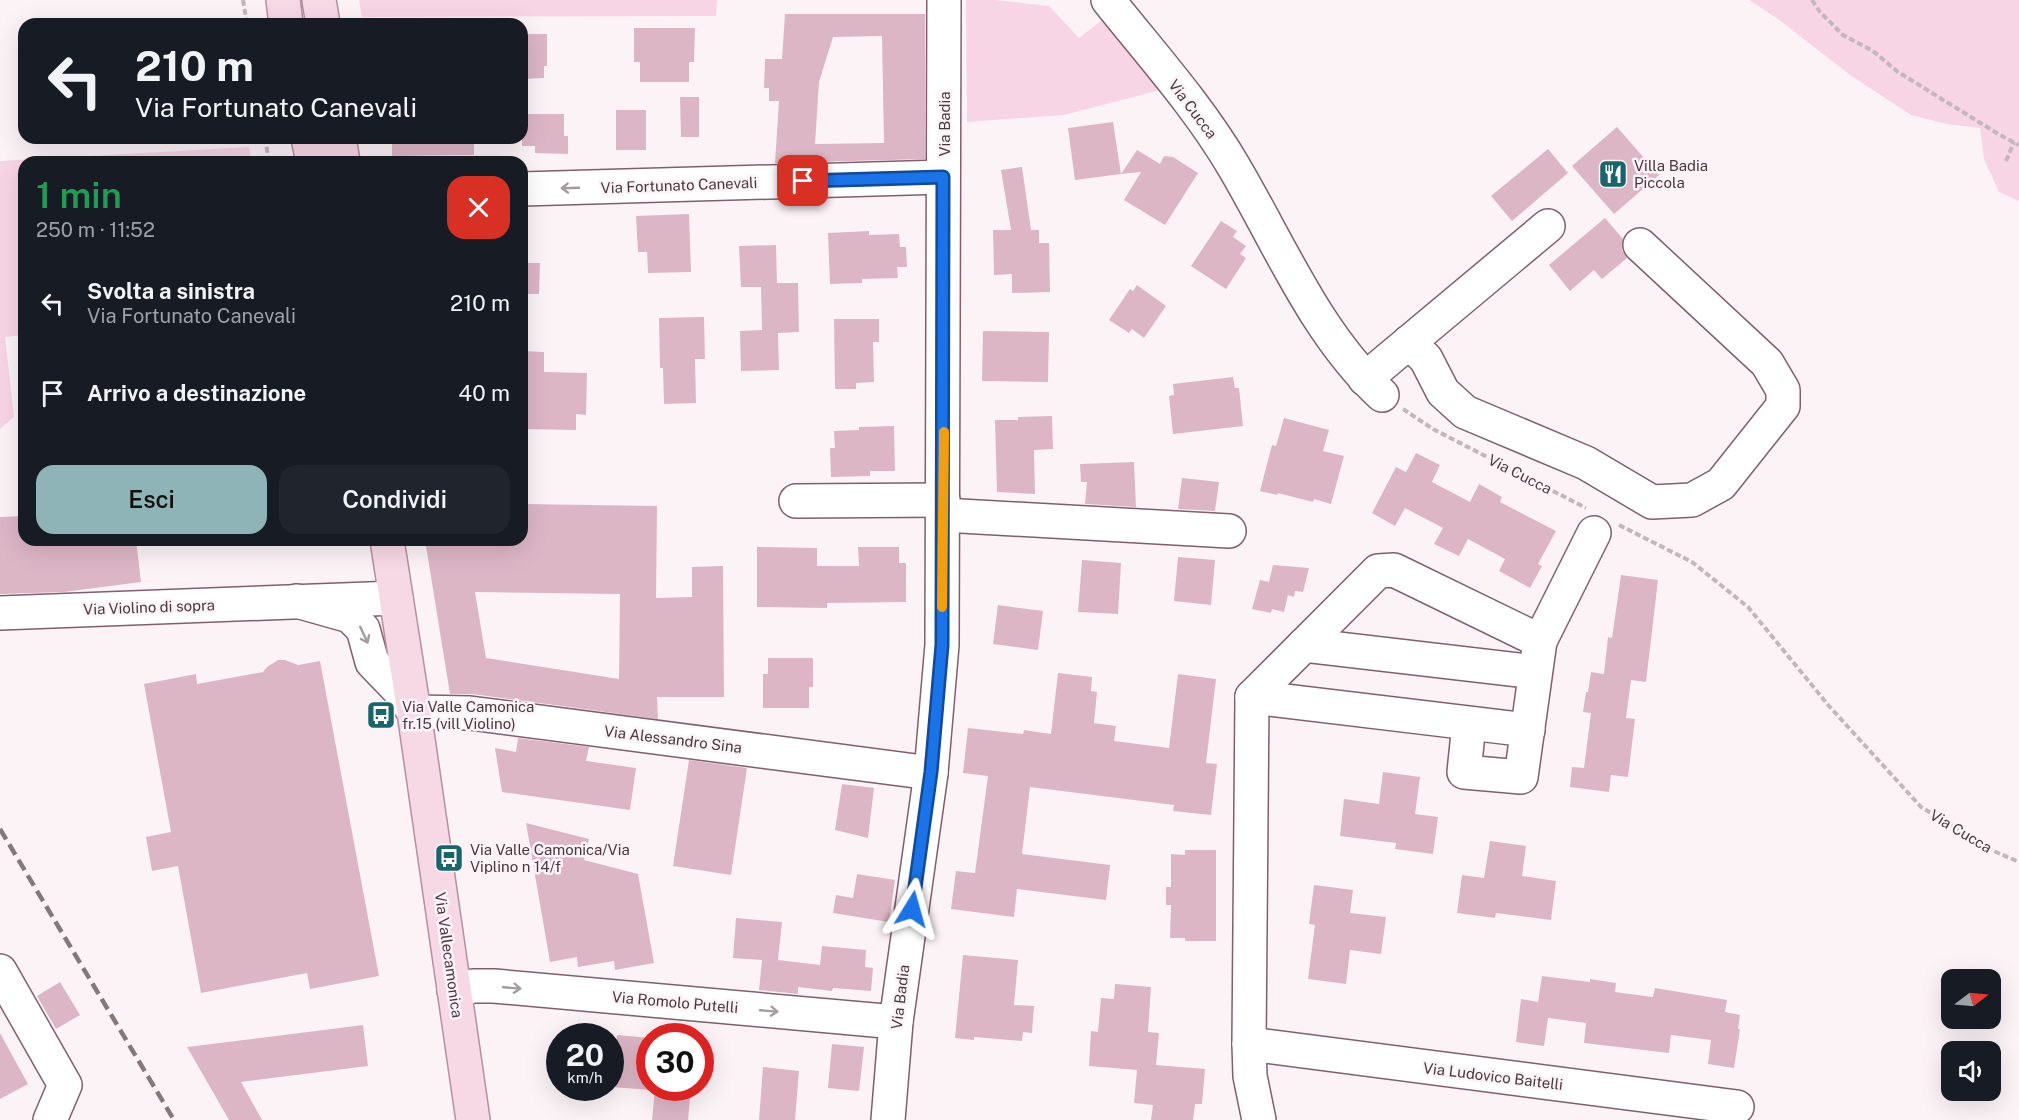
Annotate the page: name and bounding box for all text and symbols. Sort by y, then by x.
text: 210 m [135,41,254,90]
icon: left [36,42,114,120]
street label: Via Cucca [1165,76,1221,142]
text: Via Fortunato Canevali [135,91,417,123]
street label: Via Badia [936,91,953,157]
pin [777,155,828,206]
place label: Villa Badia Piccola [1634,157,1708,191]
restaurant icon: Villa Badia Piccola [1597,158,1629,190]
icon: arrive [786,164,819,197]
text: 1 min [36,174,122,216]
street label: Via Fortunato Canevali [600,174,758,196]
button: close [447,176,510,239]
one-way arrow [560,182,580,193]
text: 250 m · 11:52 [36,218,155,242]
text: Svolta a sinistra [87,278,255,304]
icon: left [36,287,69,320]
text: 210 m [450,290,510,316]
text: Via Fortunato Canevali [87,304,296,328]
icon: arrive [36,377,69,410]
text: Arrivo a destinazione [87,380,306,406]
text: 40 m [458,380,510,406]
street label: Via Cucca [1485,451,1555,497]
button: Esci [36,465,267,534]
button: Condividi [279,465,510,534]
street label: Via Violino di sopra [83,596,215,618]
one-way arrow [359,626,371,644]
place label: Via Valle Camonica fr.15 (vill Violino) [402,698,534,732]
bus stop icon: Via Valle Camonica fr.15 (vill Violino) [365,699,397,731]
street label: Via Alessandro Sina [603,722,743,756]
street label: Via Cucca [1927,806,1995,856]
place label: Via Valle Camonica/Via Viplino n 14/f [470,841,630,875]
bus stop icon: Via Valle Camonica/Via Viplino n 14/f [433,842,465,874]
position arrow [880,877,944,941]
street label: Via Vallecamonica [432,891,466,1019]
street label: Via Badia [888,964,912,1030]
north arrow [1941,969,2001,1029]
map controls [1941,969,2001,1101]
one-way arrow [501,983,521,994]
street label: Via Romolo Putelli [611,988,739,1016]
one-way arrow [758,1006,778,1017]
speed limit sign: 30 [636,1023,714,1101]
text: 20 [566,1037,604,1073]
button: sound [1941,1041,2001,1101]
street label: Via Ludovico Baitelli [1422,1059,1564,1093]
text: km/h [567,1069,603,1086]

